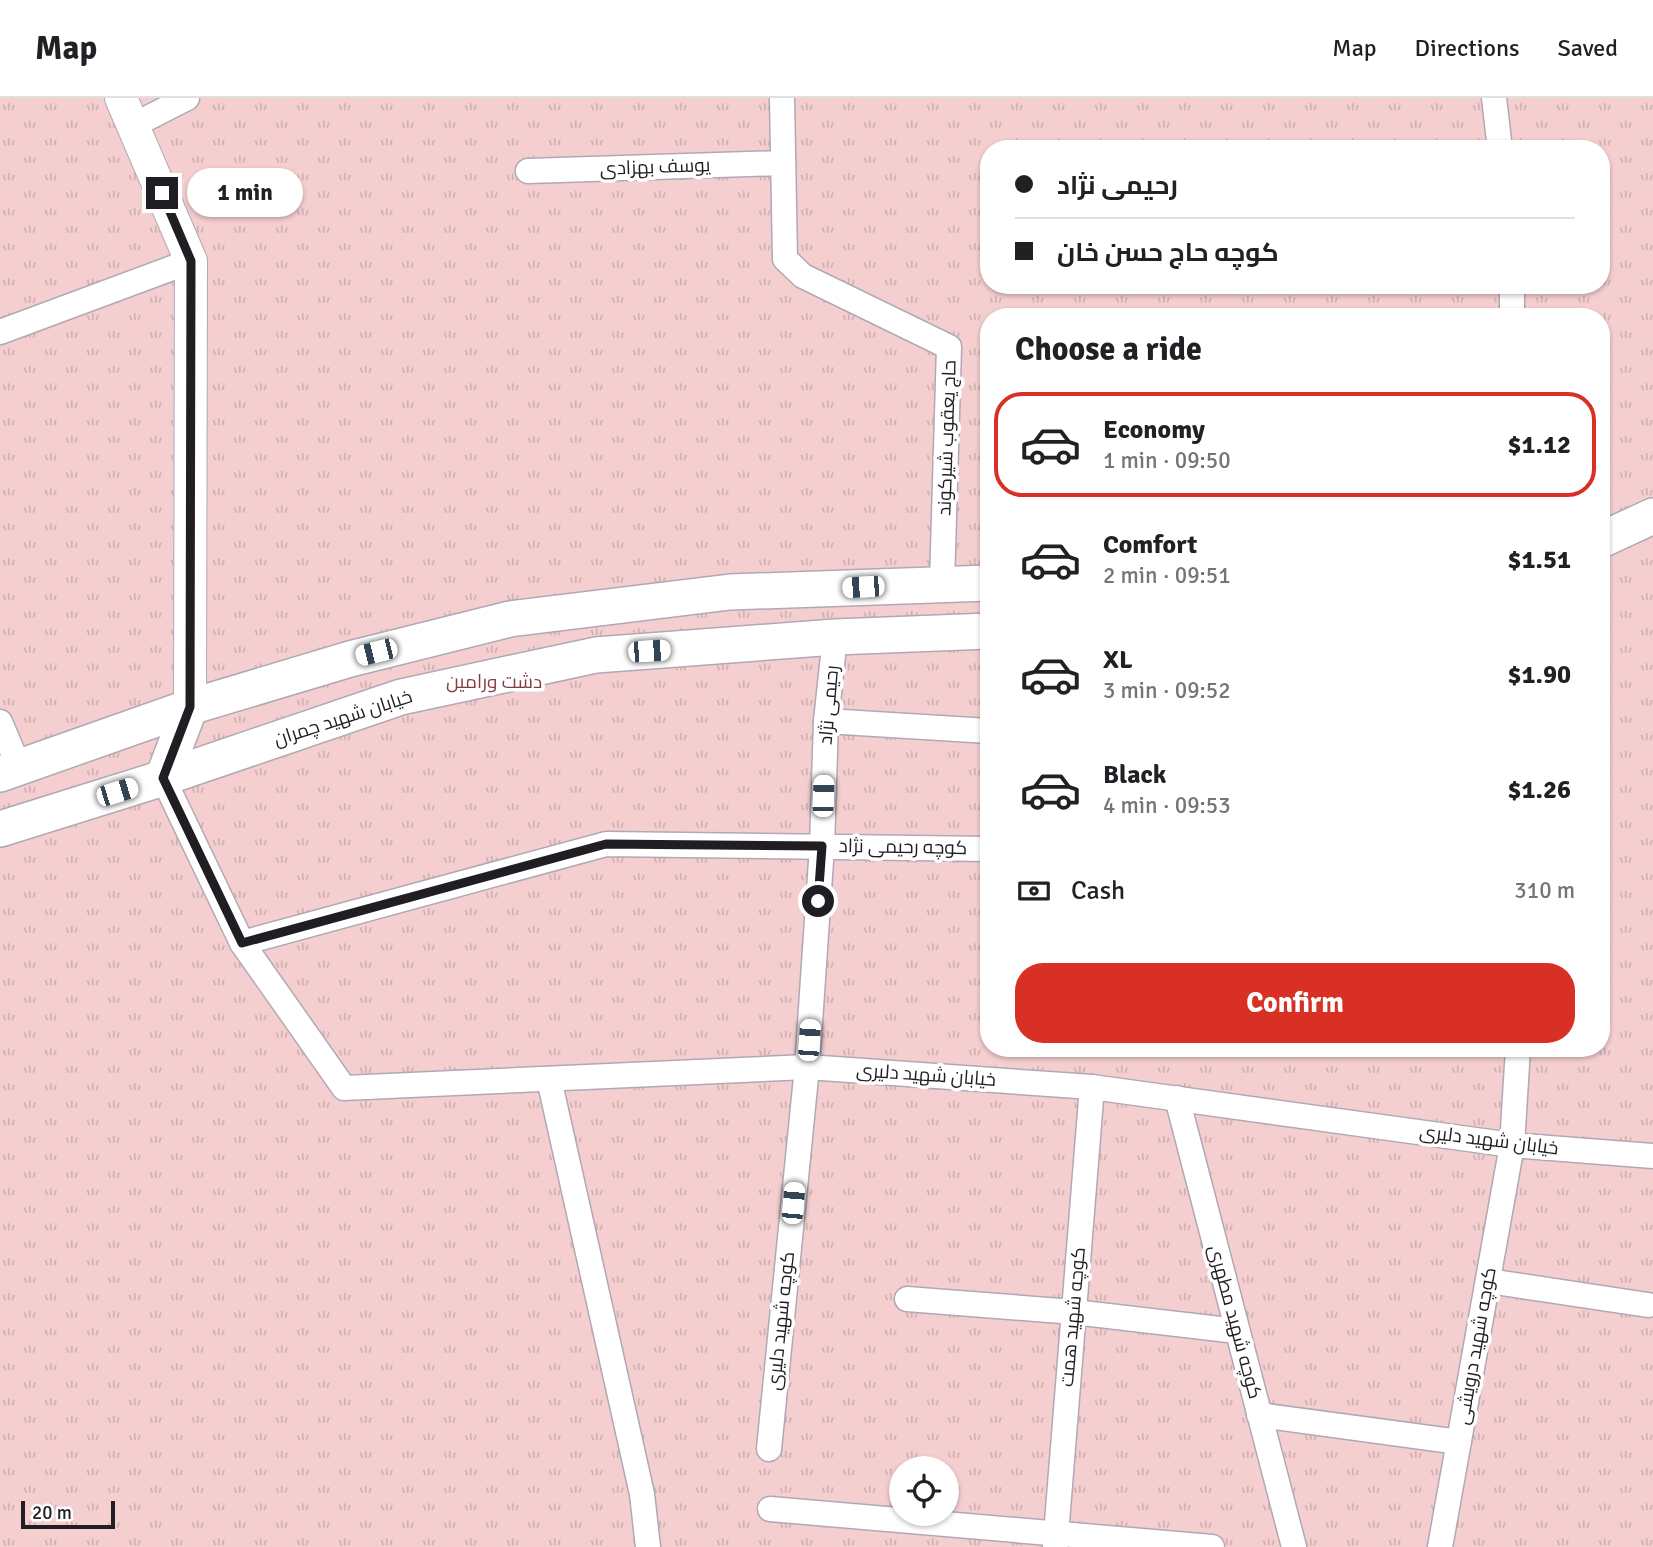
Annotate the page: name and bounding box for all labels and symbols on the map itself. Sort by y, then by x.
street label: یوسف بهزادی [599,153,711,181]
callout: 1 min [186,168,302,217]
route end [146,177,178,209]
street label: حاج یعقوب شیرکوند [932,360,963,516]
car [842,575,885,599]
car [354,637,399,667]
car [628,639,671,663]
street label: رحیمی نژاد [814,664,844,746]
park label: دشت ورامین [446,670,542,694]
street label: خیابان شهید چمران [271,684,415,752]
car [812,775,835,817]
car [94,776,141,808]
street label: کوچه رحیمی نژاد [839,834,967,860]
route start [802,885,834,917]
car [798,1018,821,1062]
street label: خیابان شهید دلیری [855,1058,997,1092]
street label: خیابان شهید دلیری [1418,1120,1560,1160]
car [781,1181,806,1225]
street label: کوچه شهید مطهری [1203,1242,1267,1402]
street label: کوچه شهید همت [1055,1246,1091,1388]
street label: کوچه شهید دلیری [762,1250,800,1392]
street label: کوچه شهید درویشی [1450,1265,1502,1427]
scale bar [21,1498,116,1530]

